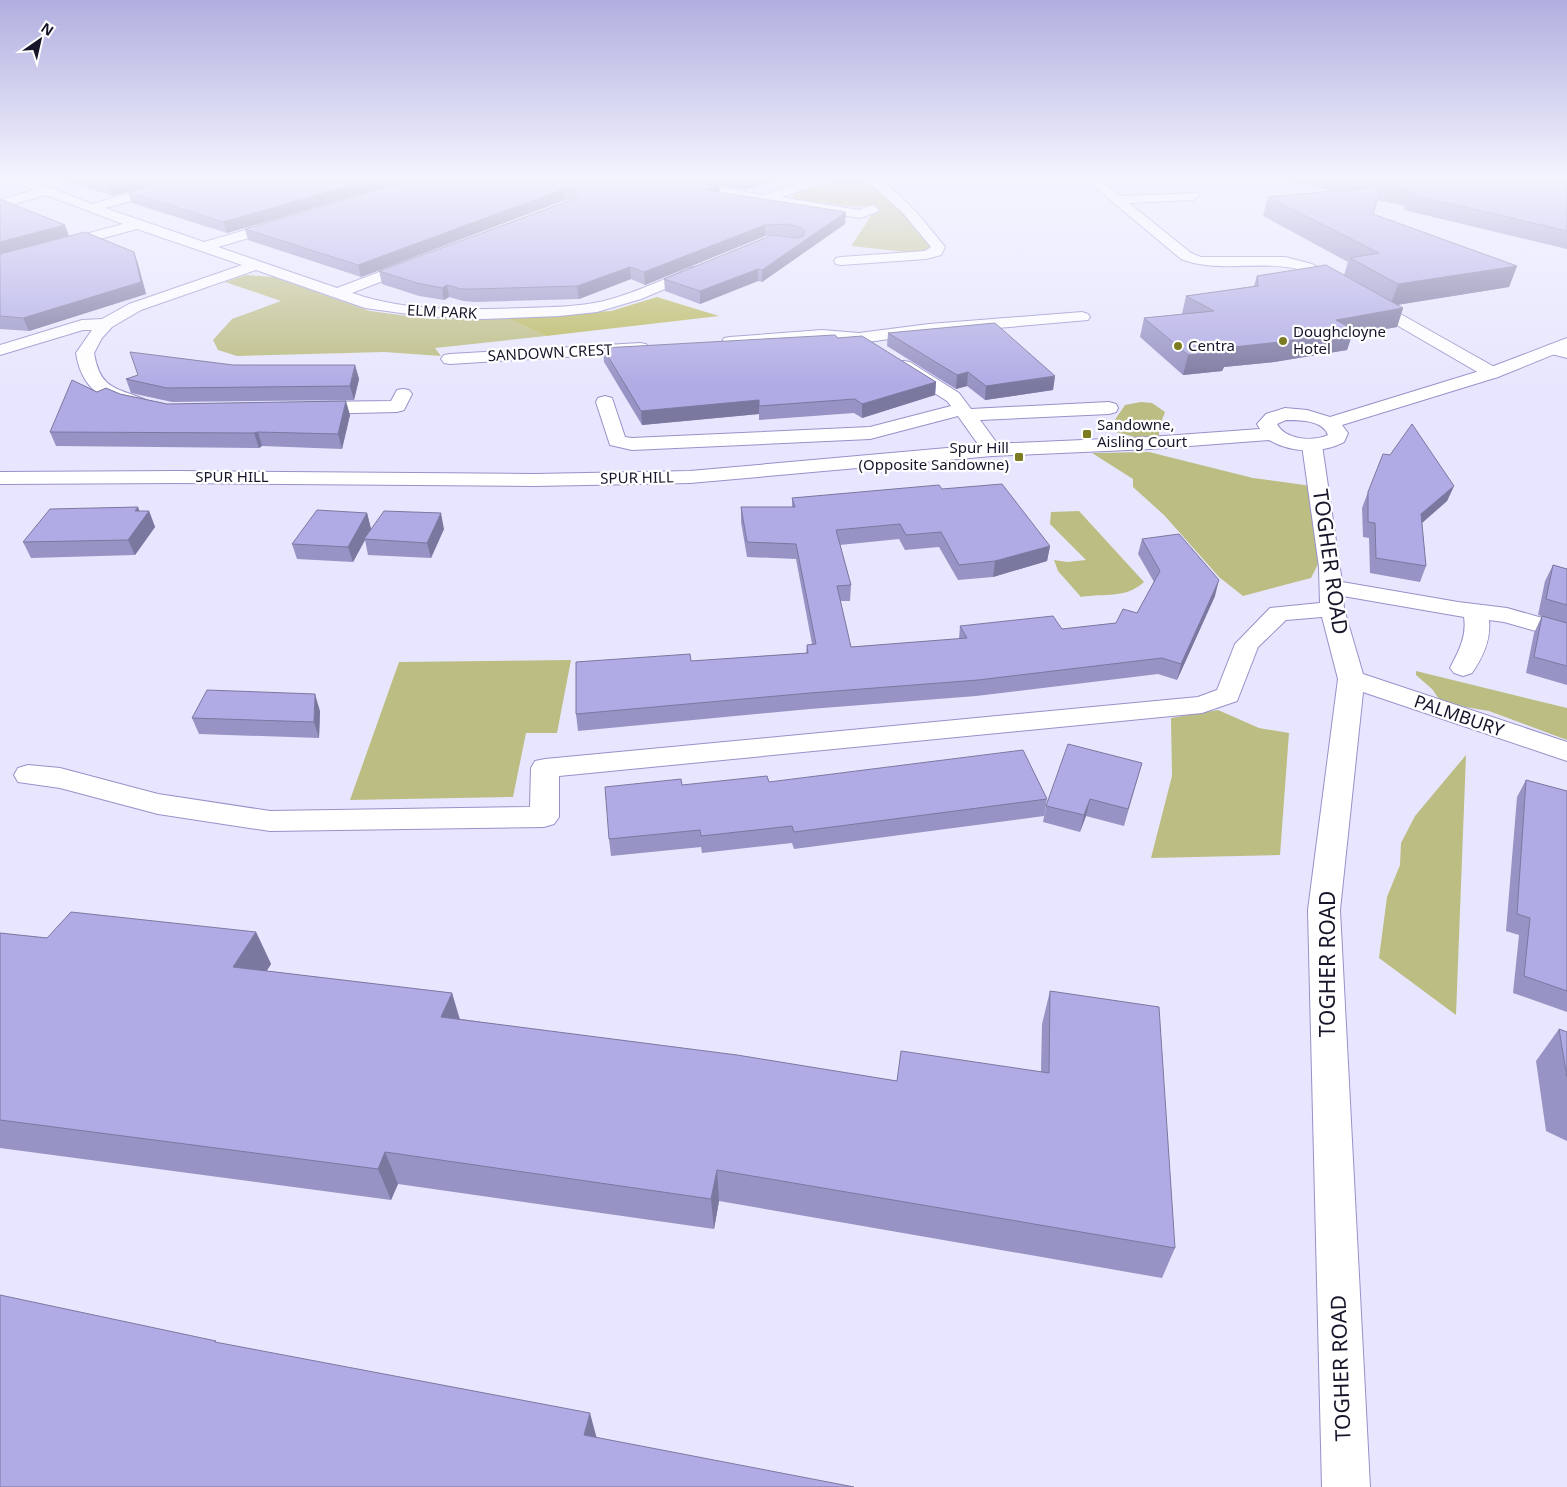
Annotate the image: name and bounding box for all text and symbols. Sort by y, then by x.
north arrow [15,15,65,65]
text: N [38,18,58,40]
street label: ELM PARK [406,299,478,323]
place label: Doughcloyne Hotel [1293,321,1386,358]
place label: Centra [1188,335,1235,355]
marker: Doughcloyne Hotel [1277,335,1289,347]
street label: SANDOWN CREST [487,339,613,365]
marker: Centra [1172,340,1184,352]
place label: Sandowne, Aisling Court [1097,414,1188,451]
marker: Sandowne, Aisling Court [1081,428,1093,440]
place label: Spur Hill (Opposite Sandowne) [858,437,1009,474]
marker: Spur Hill (Opposite Sandowne) [1013,451,1025,463]
street label: SPUR HILL [195,466,269,486]
street label: SPUR HILL [600,466,674,488]
street label: TOGHER ROAD [1307,487,1355,636]
street label: PALMBURY [1411,688,1508,742]
street label: TOGHER ROAD [1313,891,1341,1037]
street label: TOGHER ROAD [1323,1294,1357,1442]

